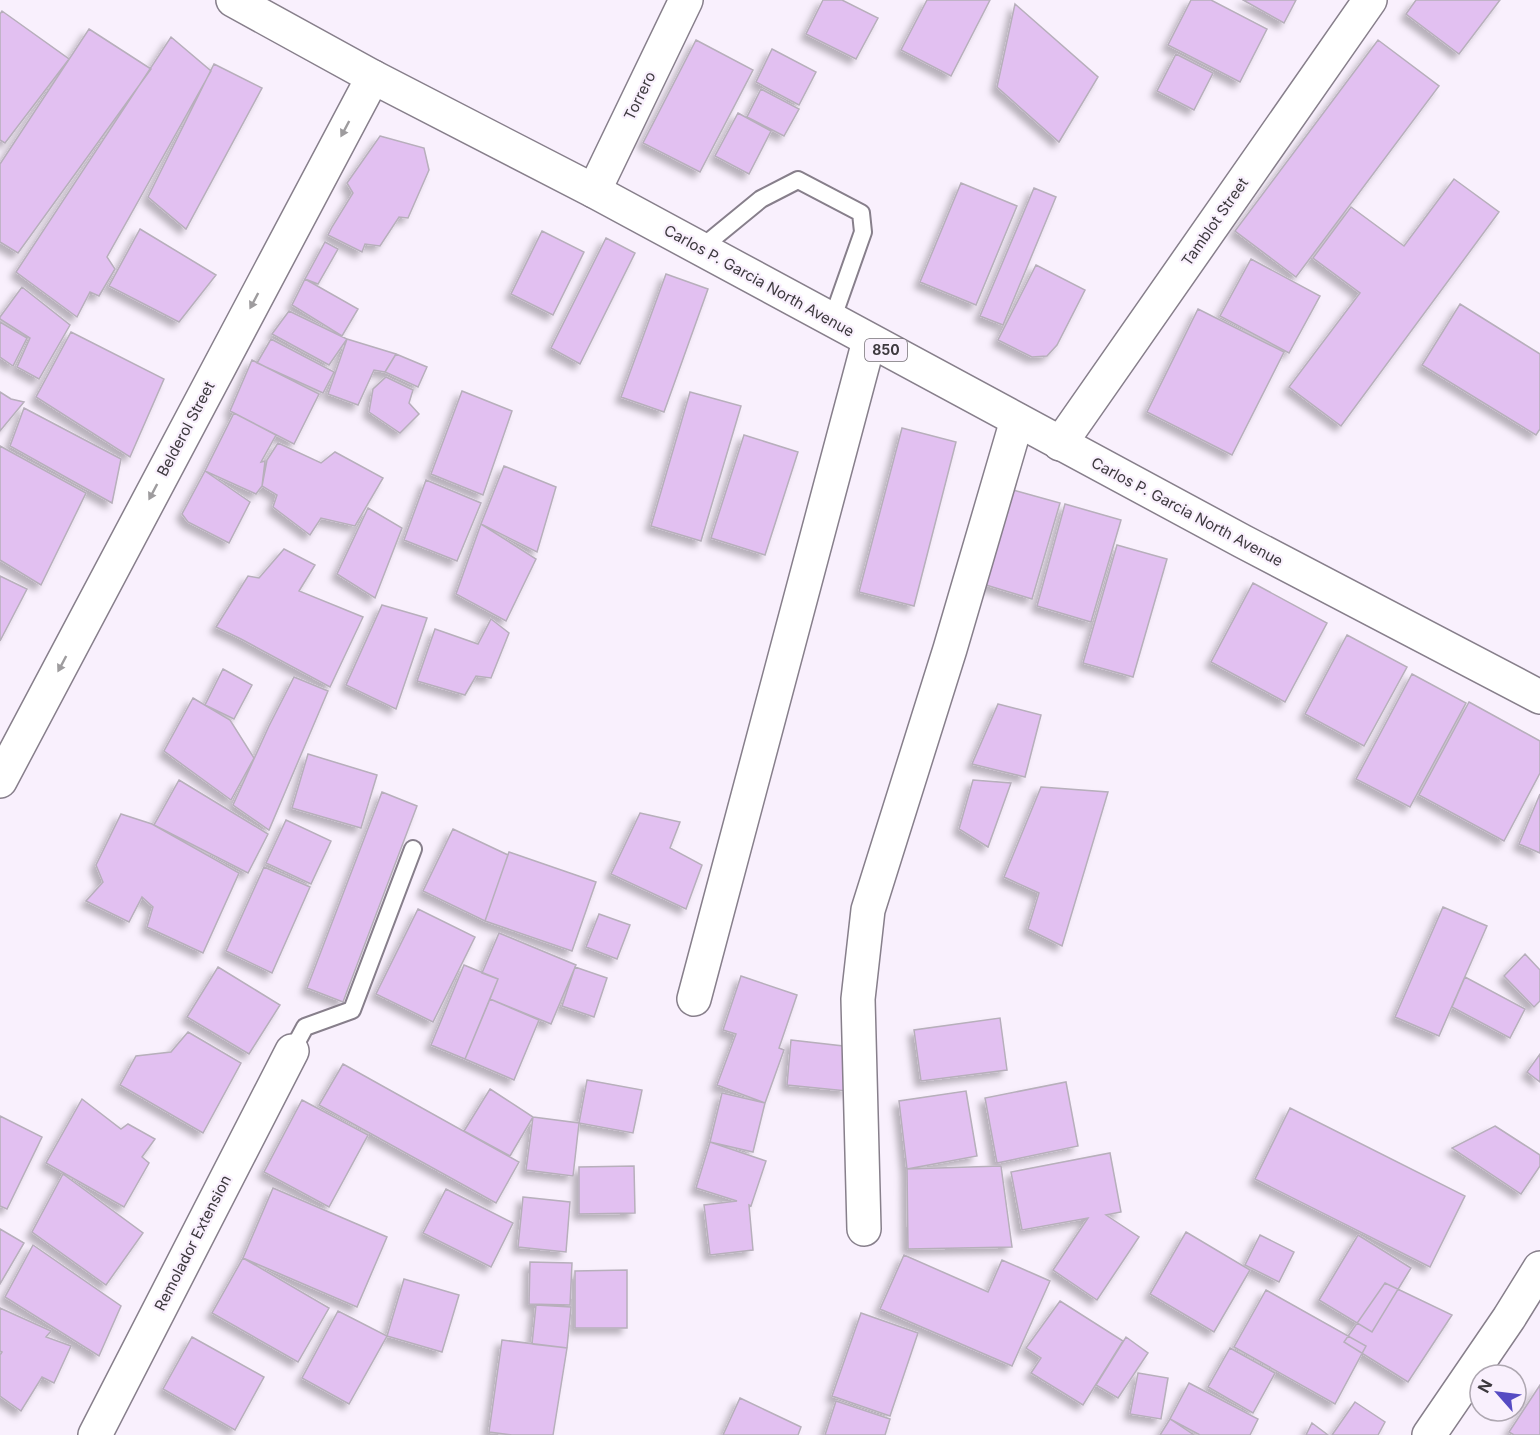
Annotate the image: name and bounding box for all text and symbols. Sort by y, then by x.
street label: Torrero [620,68,659,123]
one-way arrow [340,120,350,137]
street label: Tamblot Street [1177,174,1252,270]
street label: Carlos P. Garcia North Avenue [661,220,858,341]
one-way arrow [249,293,259,310]
road number: 850 [865,339,907,361]
street label: Belderol Street [153,378,219,479]
street label: Carlos P. Garcia North Avenue [1088,453,1286,570]
one-way arrow [148,483,158,500]
one-way arrow [57,656,67,673]
street label: Remolador Extension [150,1172,235,1314]
north arrow [1468,1363,1528,1423]
text: N [1473,1376,1496,1396]

